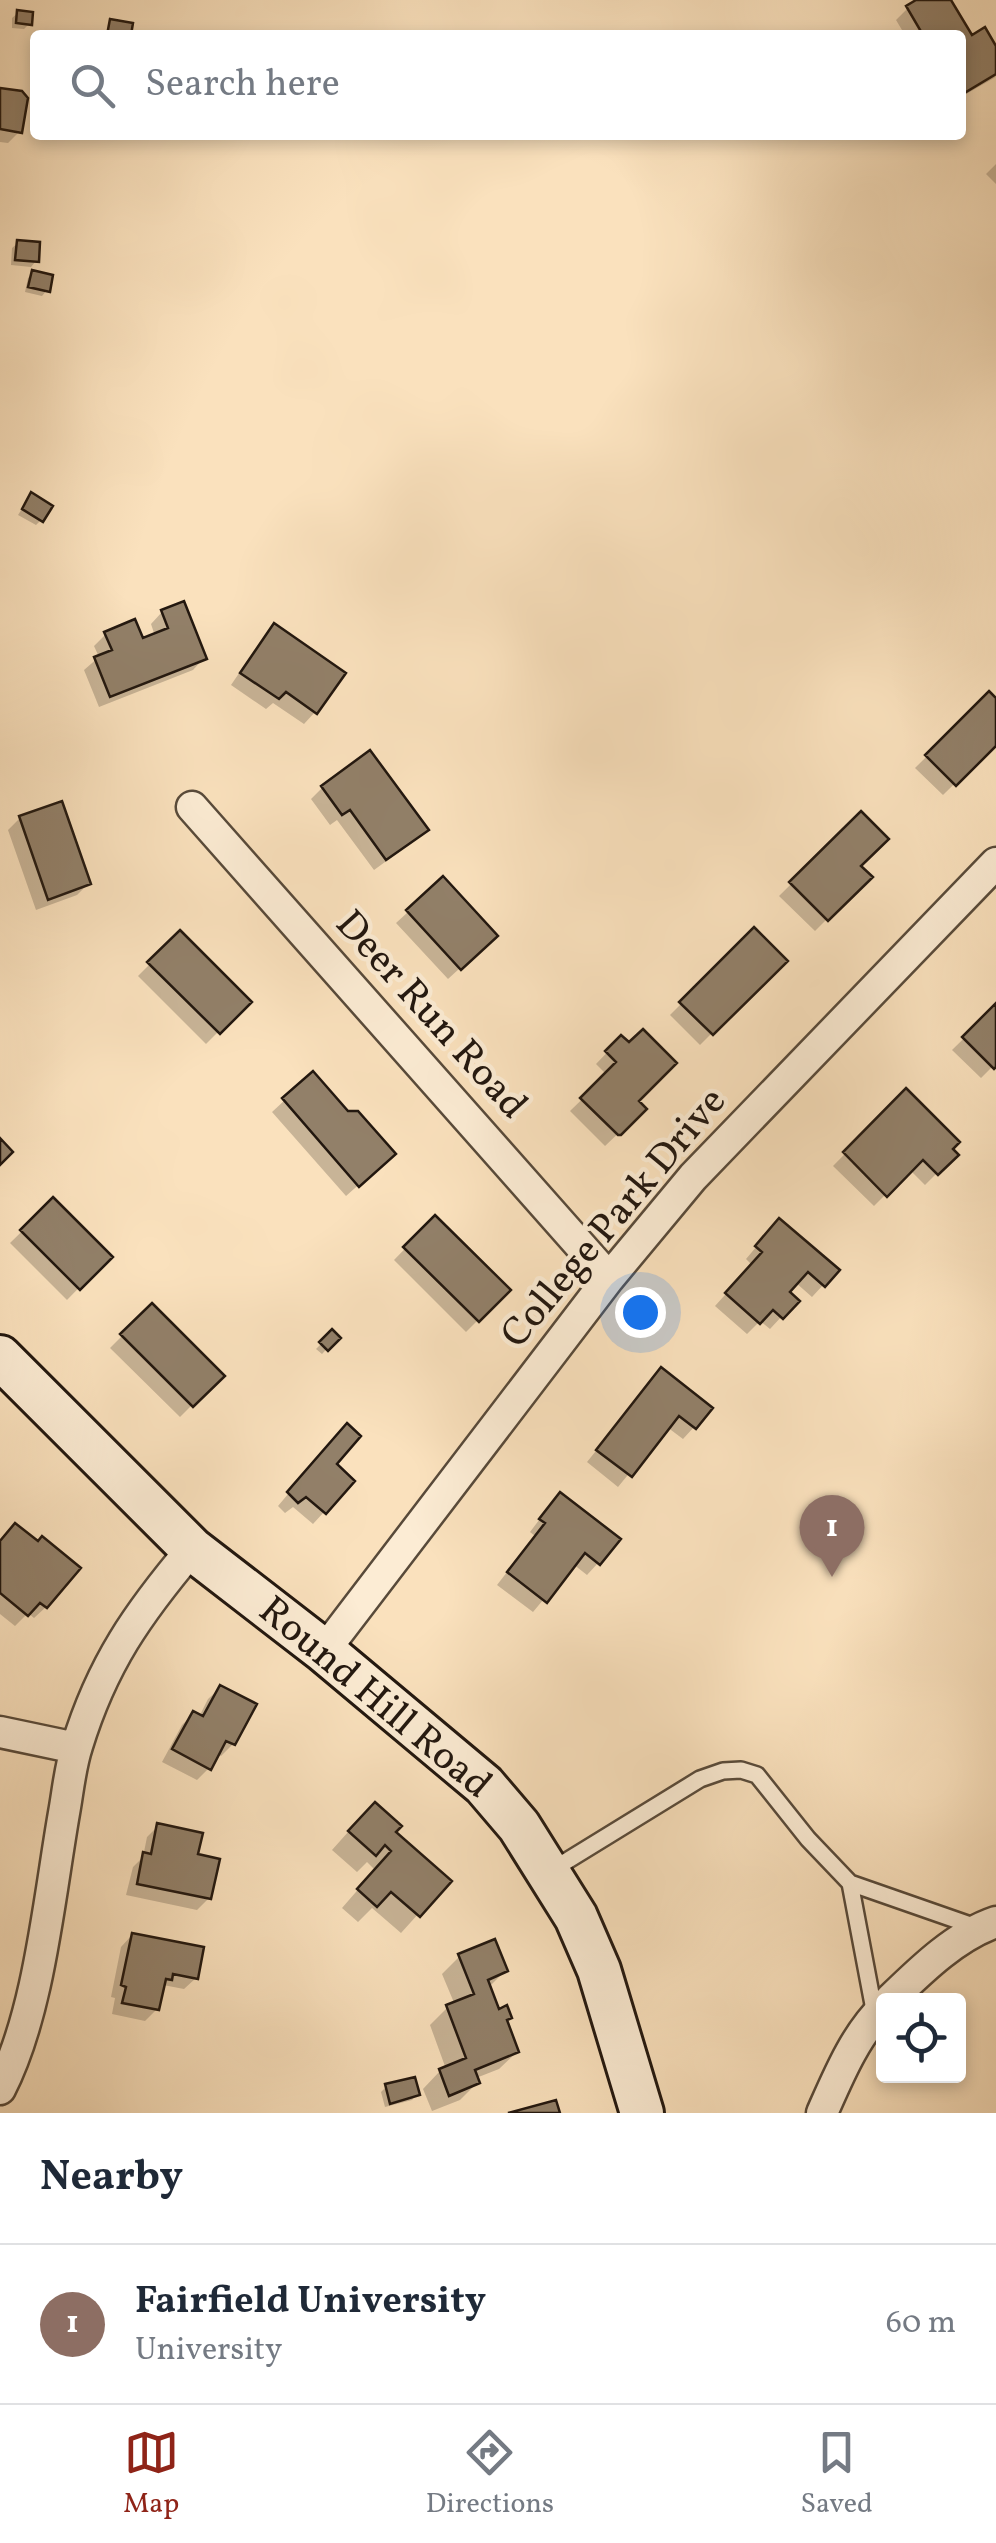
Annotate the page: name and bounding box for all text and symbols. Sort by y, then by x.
search box [30,30,966,140]
icon: search [65,58,120,113]
text: Search here [145,59,340,112]
street label: Deer Run Road [321,899,539,1133]
street label: College Park Drive [489,1077,741,1361]
your location [615,1287,666,1338]
pin: 1 [800,1494,864,1577]
street label: Round Hill Road [245,1585,503,1813]
map controls [876,1993,966,2083]
button: locate [876,1993,966,2083]
text: Nearby [40,2149,183,2208]
text: Fairfield University [135,2276,486,2329]
text: 1 [66,2302,79,2346]
text: 60 m [886,2302,956,2346]
text: University [135,2329,282,2373]
tab: Map [123,2425,179,2524]
tab: Directions [426,2425,554,2524]
tab: Saved [801,2425,873,2524]

